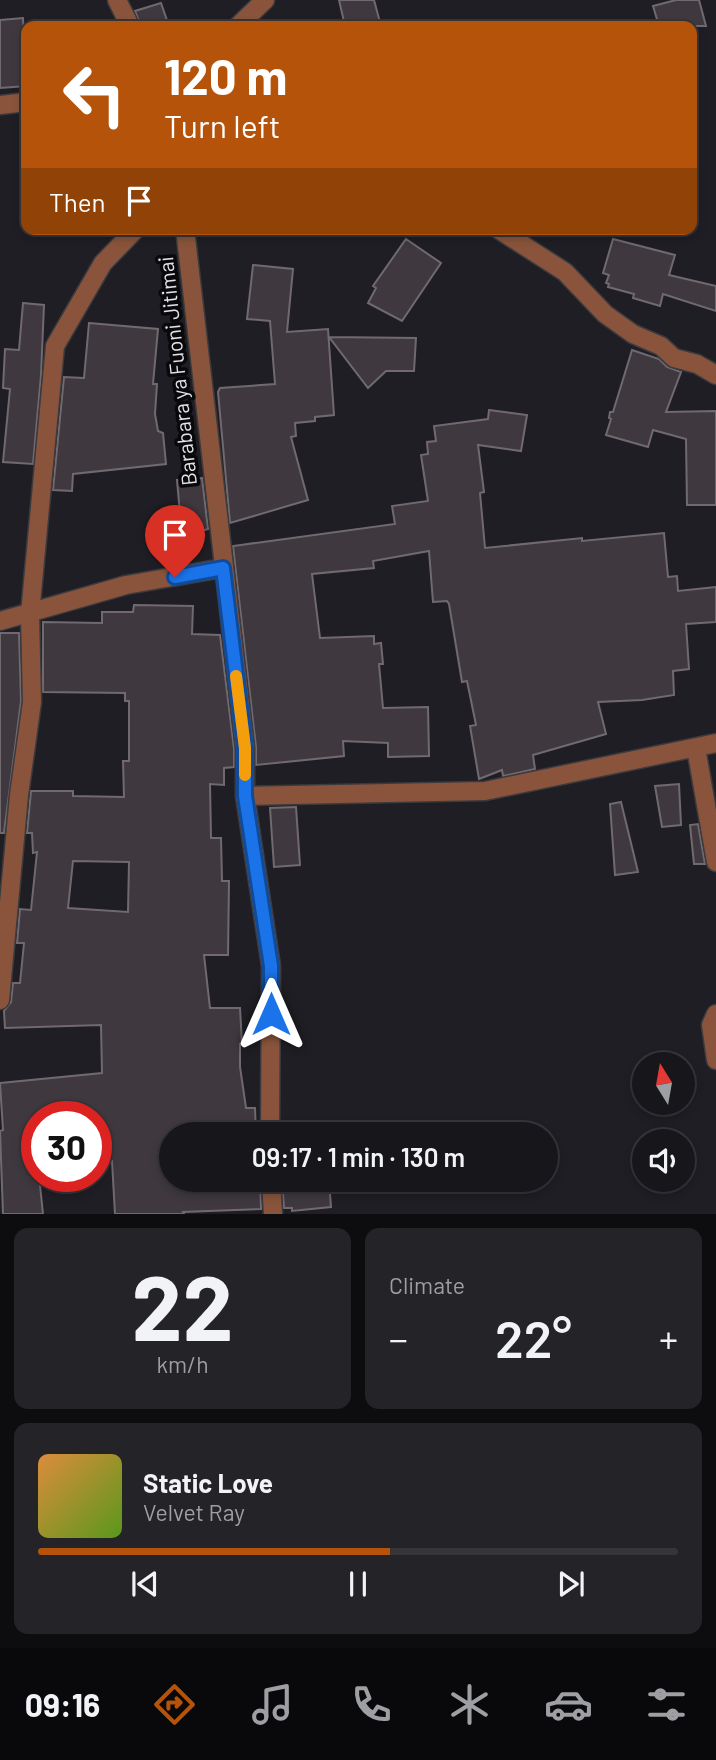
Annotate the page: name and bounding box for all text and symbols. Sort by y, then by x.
text: 120 m [164,46,287,105]
icon: left [49,49,140,140]
text: Turn left [164,106,281,144]
icon: arrive [120,182,158,220]
text: Then [49,186,106,217]
street label: Barabara ya Fuoni Jitimai [152,255,201,487]
pin [145,505,205,577]
icon: arrive [156,516,194,554]
position arrow [234,977,308,1051]
north arrow [632,1052,695,1115]
map controls [632,1052,695,1192]
speed limit sign: 30 [21,1101,112,1192]
button: sound [632,1129,695,1192]
text: 09:17 · 1 min · 130 m [252,1141,465,1172]
text: 22 [132,1250,233,1359]
text: Climate [389,1271,465,1299]
text: 22° [495,1306,572,1368]
text: − [389,1315,408,1361]
text: + [659,1315,678,1361]
text: km/h [156,1350,209,1378]
text: Static Love [143,1467,273,1498]
text: Velvet Ray [143,1498,245,1526]
icon: previous [126,1565,164,1603]
icon: pause [339,1565,377,1603]
icon: next [552,1565,590,1603]
icon: directions [150,1680,199,1729]
icon: music [248,1680,297,1729]
icon: phone [347,1680,396,1729]
icon: climate [445,1680,494,1729]
icon: car [544,1680,593,1729]
icon: filters [642,1680,691,1729]
text: 09:16 [25,1685,100,1723]

